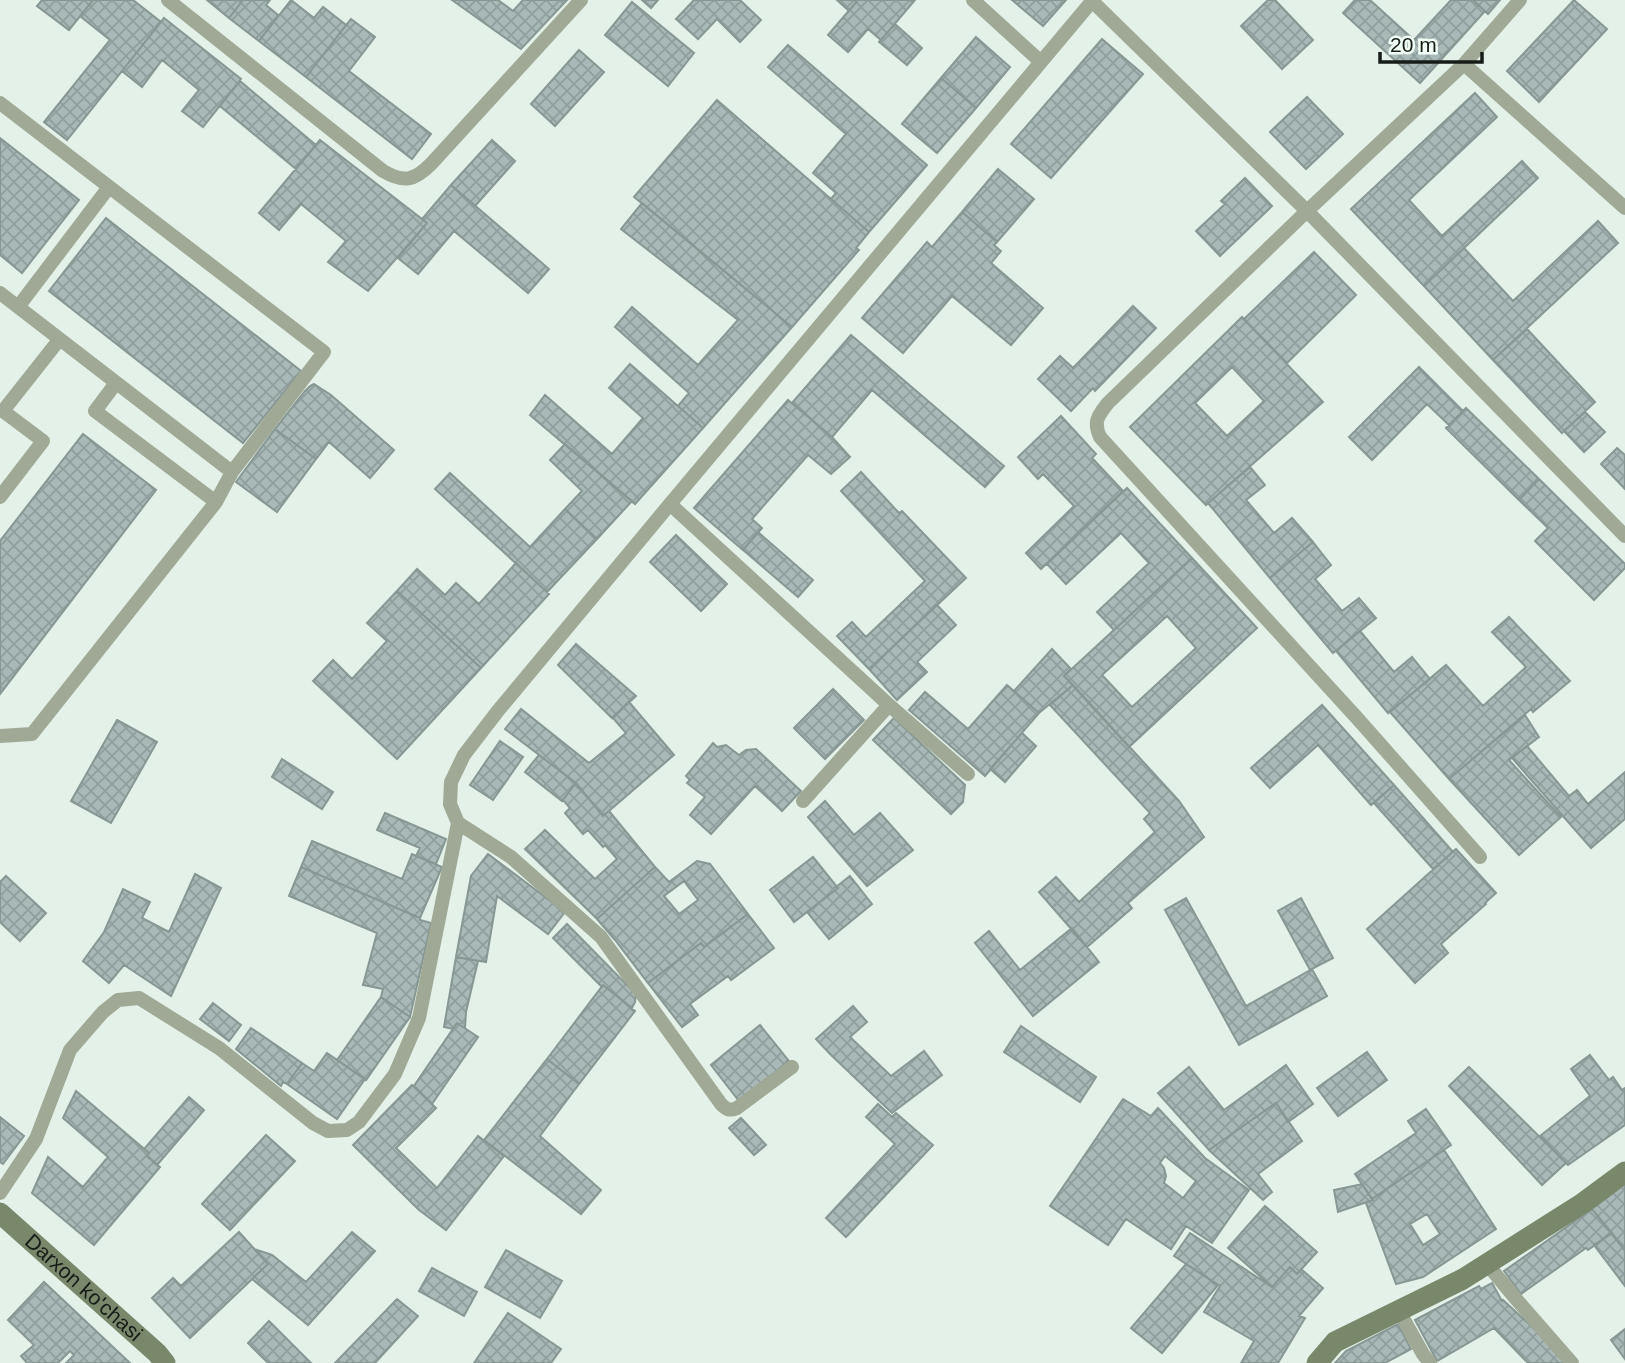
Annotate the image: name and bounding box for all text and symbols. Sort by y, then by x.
scale bar [1380,21,1482,65]
text: 20 m [1390,33,1437,56]
street label: Darxon ko'chasi [21,1229,147,1345]

